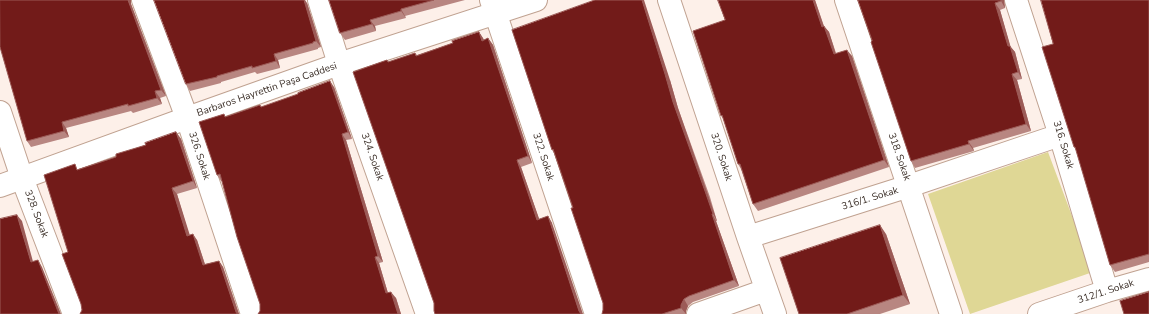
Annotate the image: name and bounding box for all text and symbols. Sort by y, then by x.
street label: Barbaros Hayrettin Paşa Caddesi [195,60,339,120]
street label: 316. Sokak [1050,119,1076,171]
street label: 326. Sokak [186,130,212,182]
street label: 324. Sokak [358,131,386,183]
street label: 322. Sokak [530,131,556,183]
street label: 320. Sokak [708,131,734,183]
street label: 318. Sokak [885,131,913,183]
street label: 316/1. Sokak [840,185,900,213]
street label: 328. Sokak [21,189,51,239]
street label: 312/1. Sokak [1076,277,1136,307]

